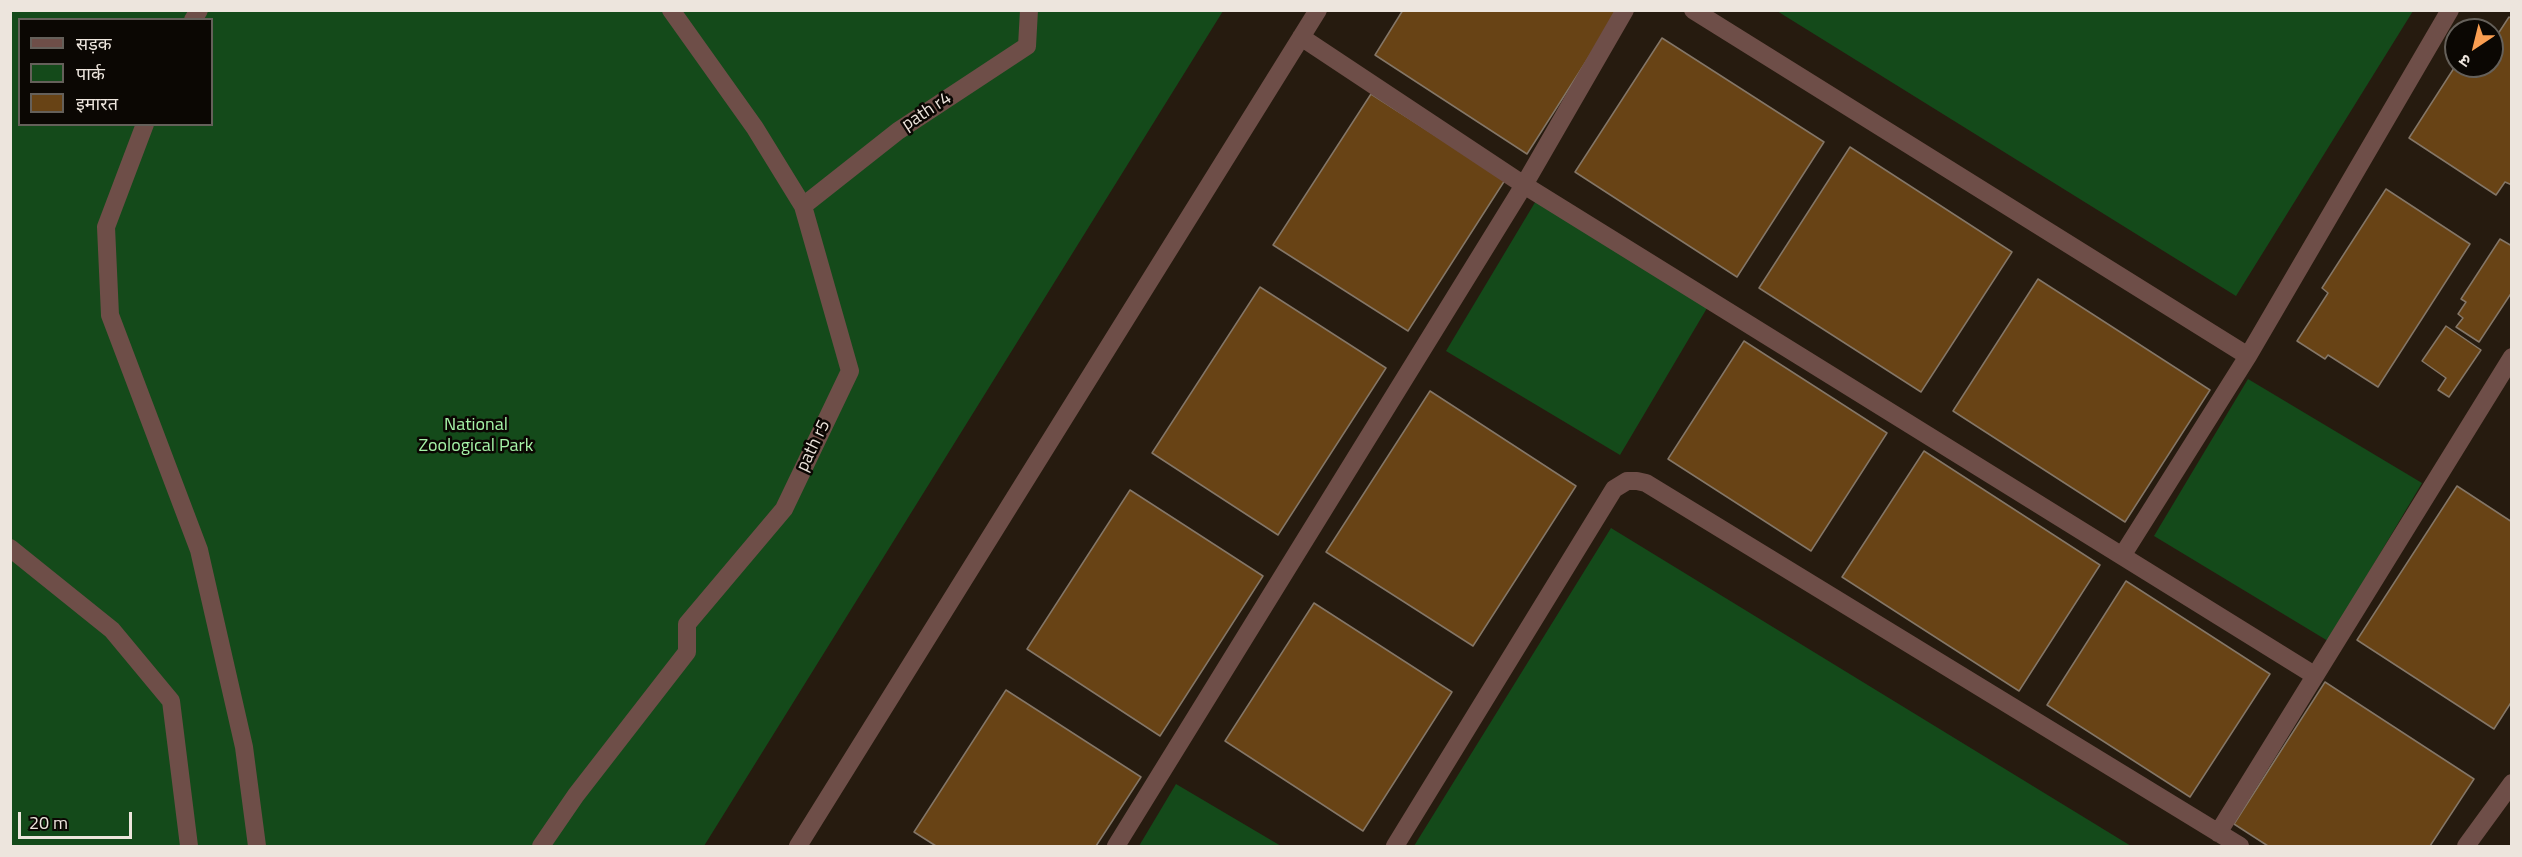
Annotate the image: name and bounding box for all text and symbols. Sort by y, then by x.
legend [18,18,213,126]
north arrow [2444,18,2504,78]
text: सड़क [76,30,112,57]
text: उ [2454,49,2476,74]
text: पार्क [76,60,105,87]
street label: path r4 [898,88,956,136]
text: इमारत [76,90,118,117]
park label: National Zoological Park [419,415,533,458]
street label: path r5 [792,417,836,475]
scale bar [21,800,135,838]
text: 20 m [29,809,68,836]

